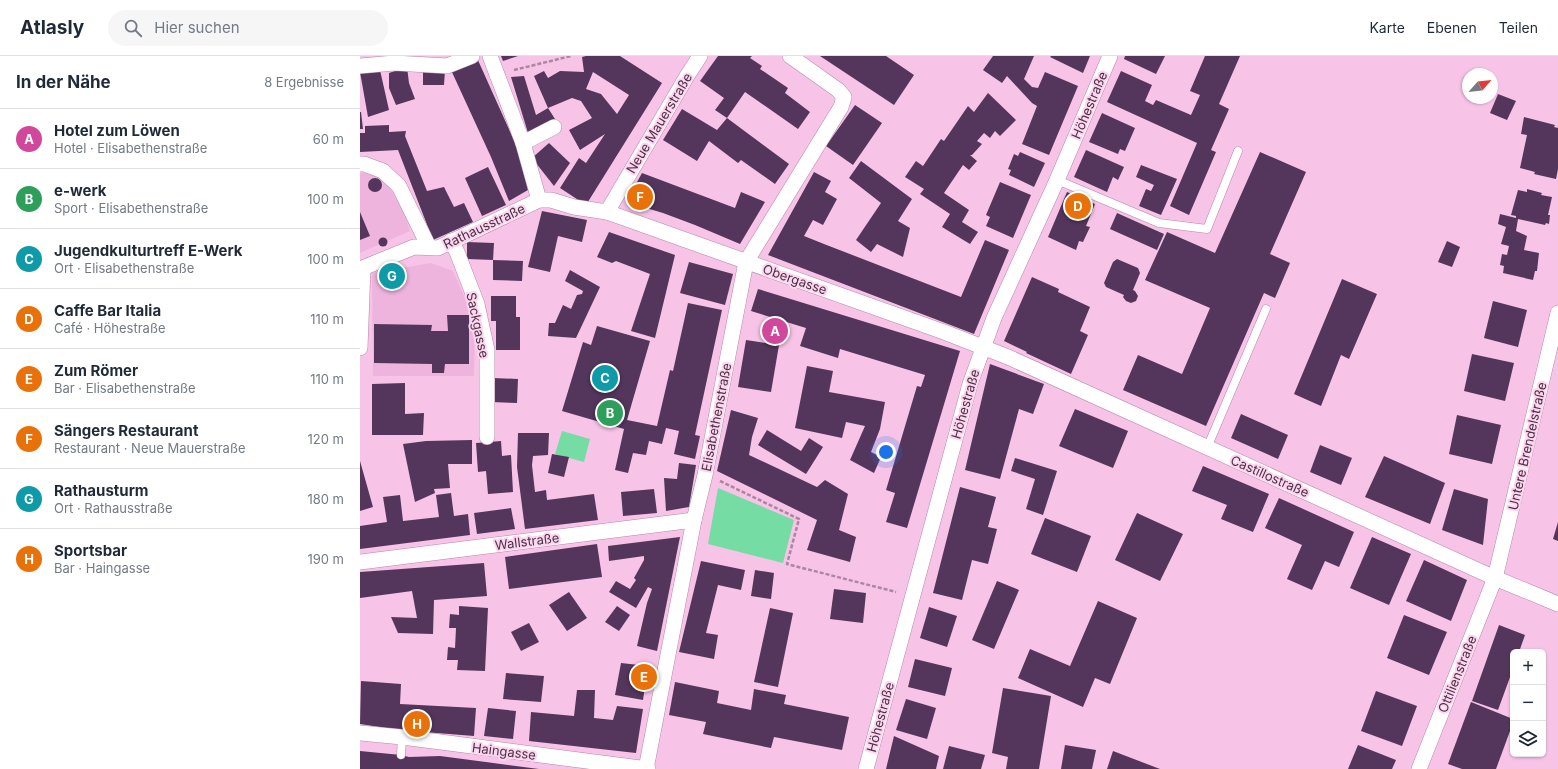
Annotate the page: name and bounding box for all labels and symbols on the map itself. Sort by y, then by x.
north arrow [1462,68,1498,104]
street label: Höhestraße [1068,69,1110,141]
street label: Neue Mauerstraße [623,70,695,176]
pin: F [627,182,653,212]
pin: D [1065,191,1091,221]
street label: Rathausstraße [441,200,527,252]
pin: G [379,261,405,291]
street label: Obergasse [761,261,829,297]
street label: Sackgasse [463,291,493,359]
pin: A [762,316,788,346]
street label: Elisabethenstraße [698,362,734,472]
pin: C [592,363,618,393]
street label: Höhestraße [947,367,983,441]
street label: Untere Brendelstraße [1504,380,1550,512]
pin: B [597,398,623,428]
your location [876,442,896,462]
street label: Castillostraße [1228,452,1312,500]
street label: Wallstraße [494,529,560,553]
street label: Ottilienstraße [1434,633,1480,715]
pin: E [631,662,657,692]
street label: Höhestraße [863,680,897,754]
pin: H [404,709,430,739]
street label: Haingasse [471,739,537,763]

